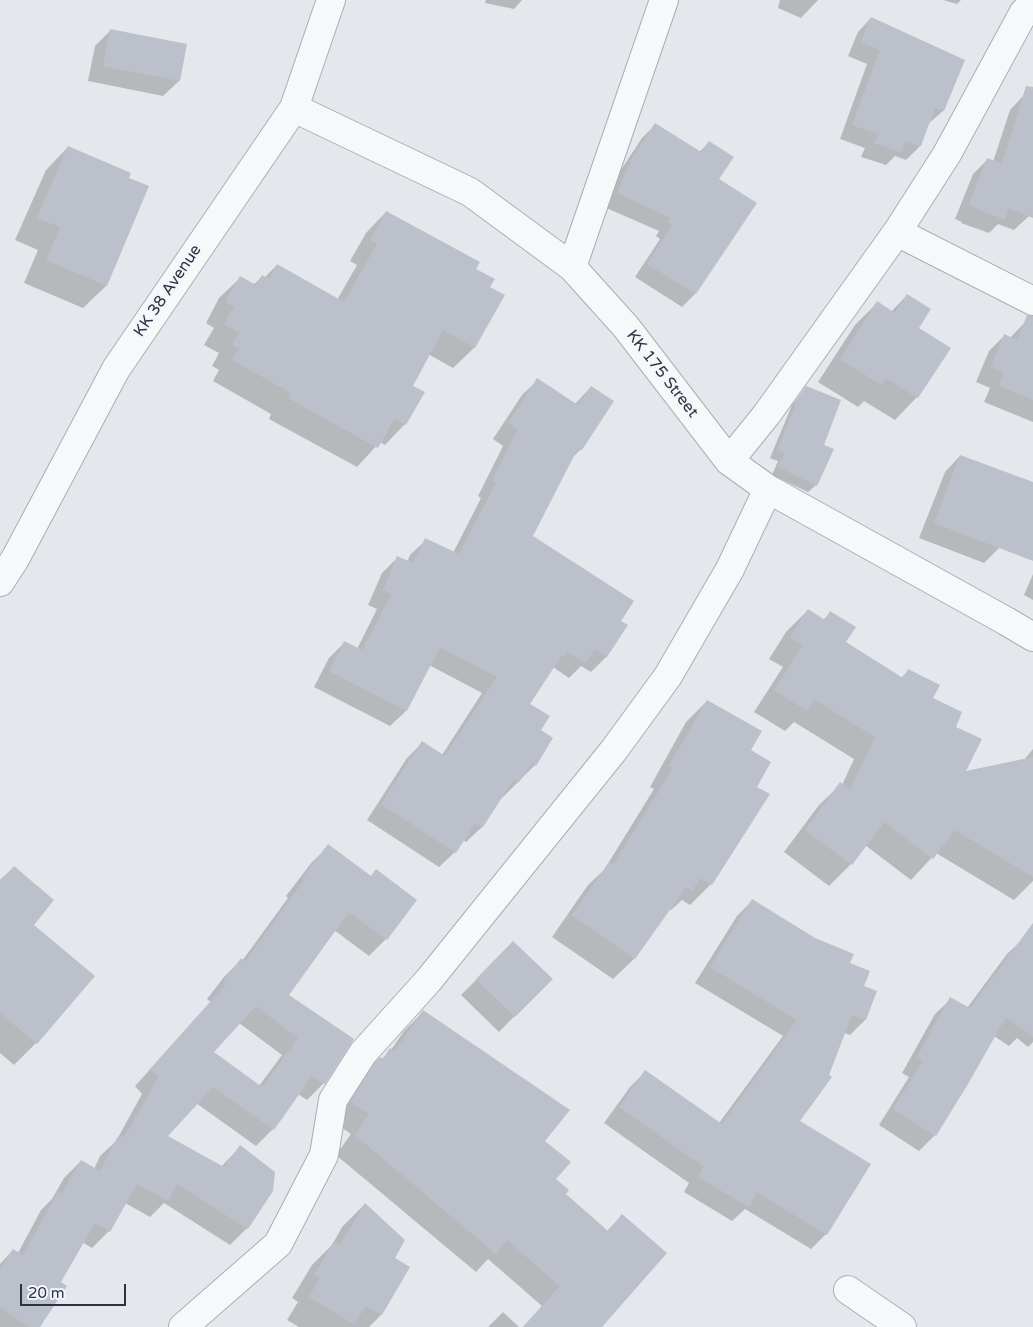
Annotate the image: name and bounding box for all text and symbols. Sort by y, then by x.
street label: KK 38 Avenue [130,241,206,341]
street label: KK 175 Street [622,326,702,422]
scale bar [22,1274,129,1306]
text: 20 m [28,1284,65,1302]

